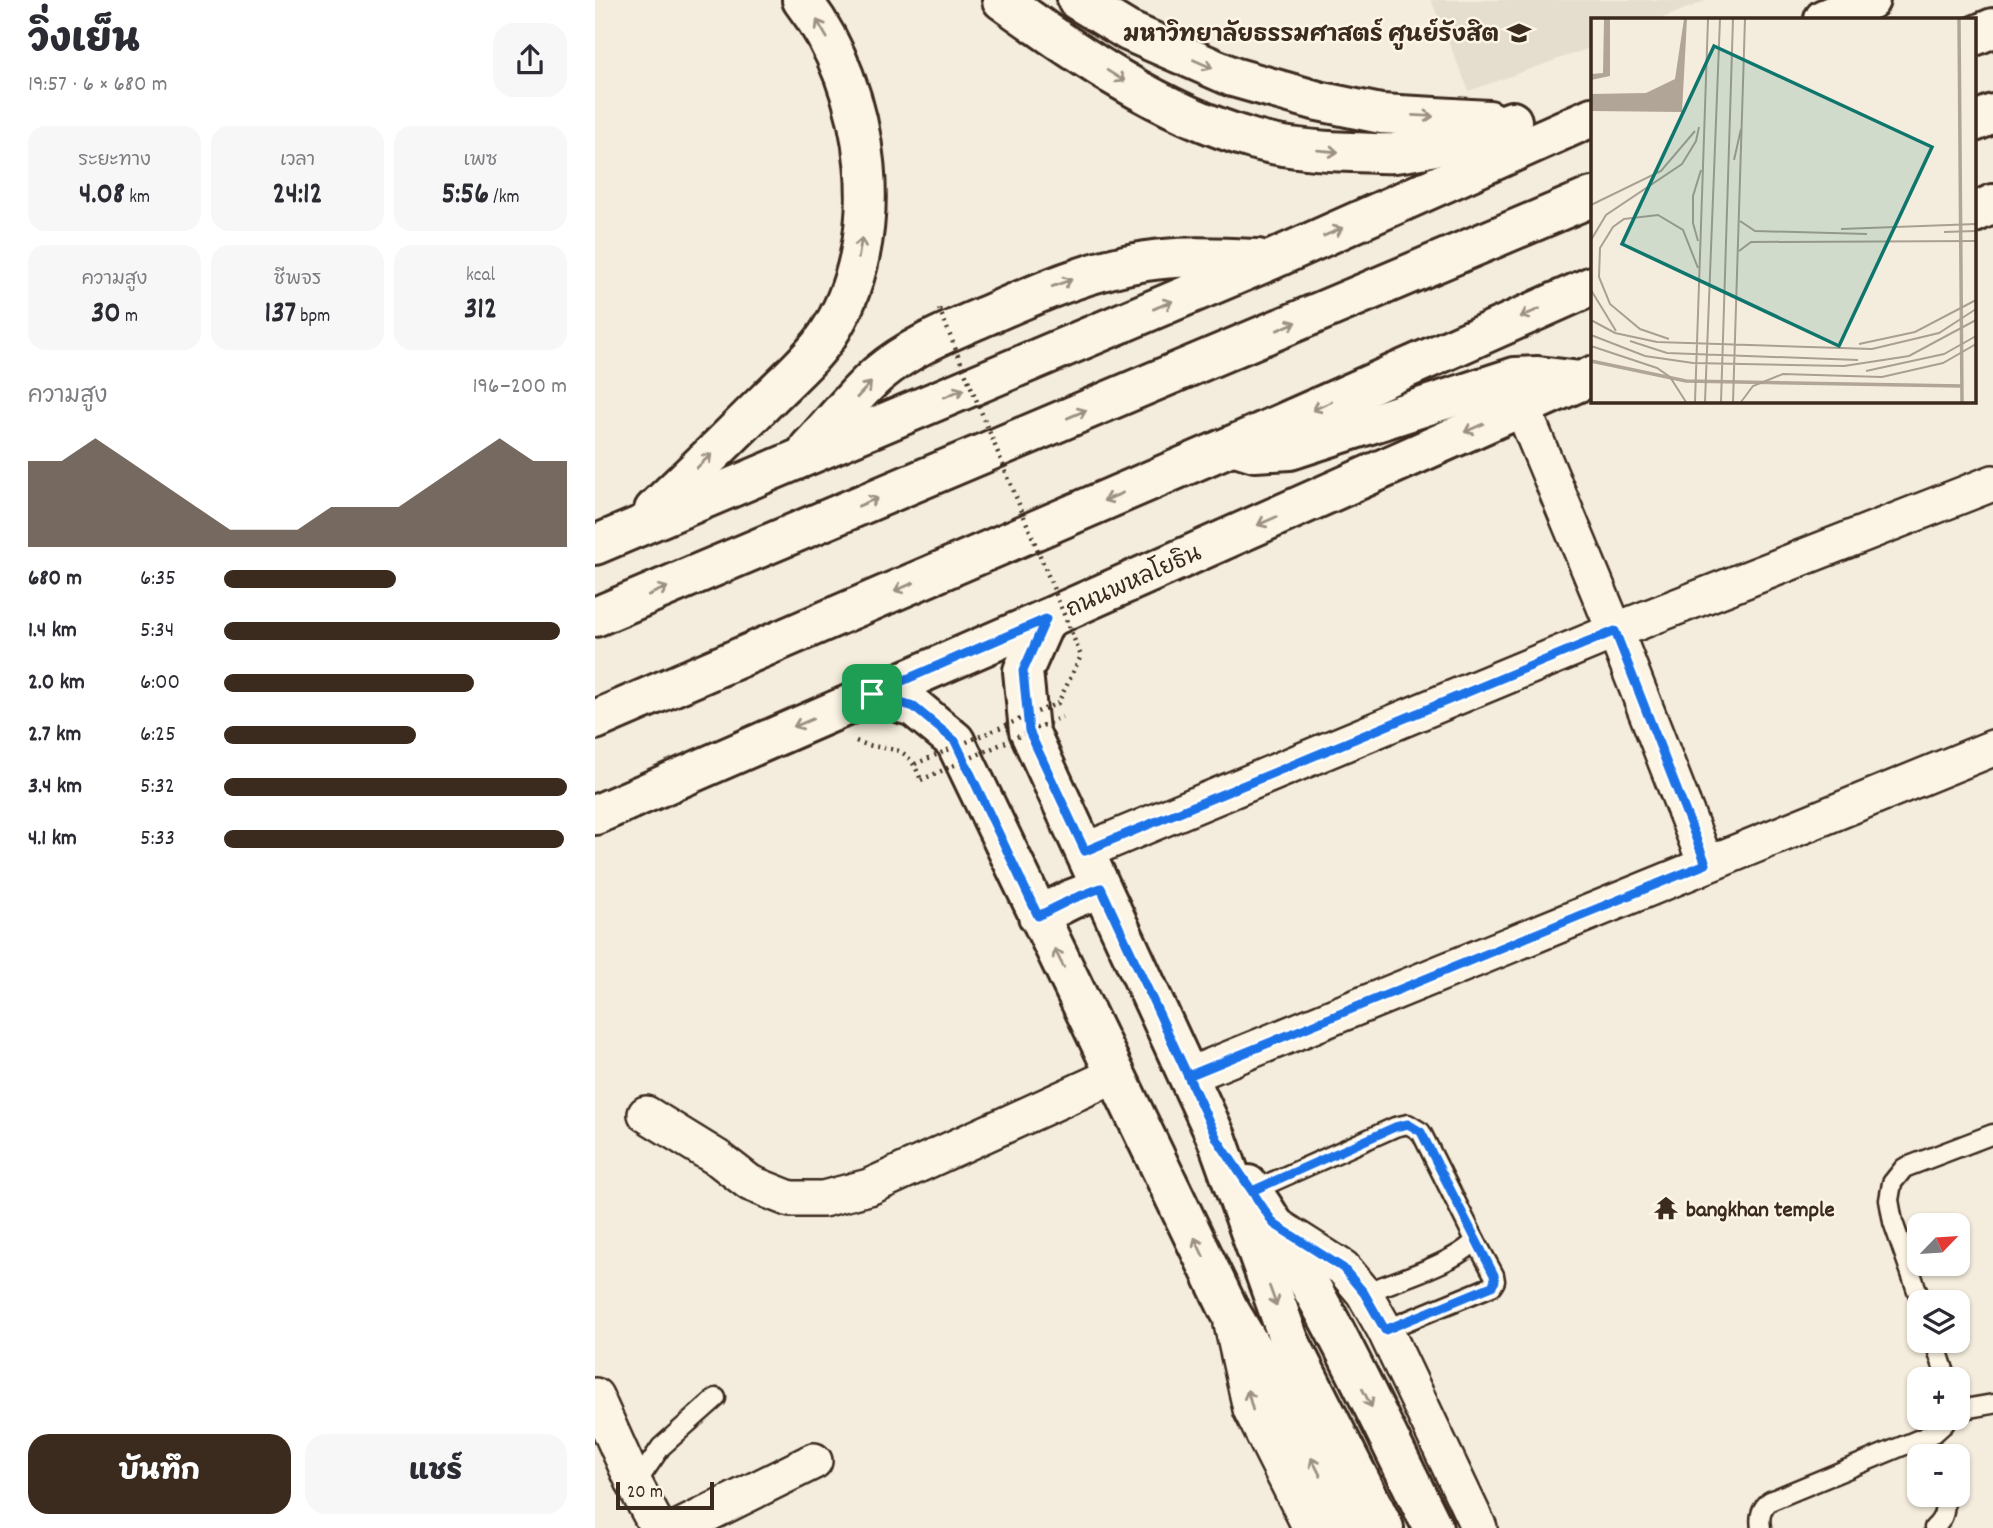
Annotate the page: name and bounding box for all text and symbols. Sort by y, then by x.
text: วิ่งเย็น [28,15,140,70]
place label: มหาวิทยาลัยธรรมศาสตร์ ศูนย์รังสิต [1123,18,1499,53]
inset map [1591,18,1975,402]
one-way arrow [815,19,829,39]
school or university icon: มหาวิทยาลัยธรรมศาสตร์ ศูนย์รังสิต [1505,19,1533,47]
button: share [493,23,567,97]
one-way arrow [1192,58,1213,71]
one-way arrow [1106,68,1125,83]
text: 19:57 · 6 × 680 m [28,69,168,102]
one-way arrow [1411,110,1434,123]
one-way arrow [1316,145,1339,158]
text: ระยะทาง [78,148,151,175]
text: เวลา [280,148,315,175]
text: เพซ [464,148,497,175]
text: 4.08 [79,175,125,218]
text: 24:12 [272,175,323,218]
text: 5:56 [441,175,489,218]
text: km [125,185,150,212]
text: /km [489,185,520,212]
one-way arrow [1322,225,1343,238]
one-way arrow [854,237,867,260]
text: kcal [466,263,495,290]
text: ความสูง [82,267,147,294]
text: ชีพจร [274,267,321,294]
one-way arrow [1051,276,1073,289]
text: 312 [464,290,497,333]
text: 30 [91,294,121,337]
text: 137 [265,294,296,337]
one-way arrow [1152,298,1174,311]
text: m [121,304,138,331]
text: bpm [296,304,330,331]
one-way arrow [1520,307,1541,320]
one-way arrow [1276,318,1297,331]
text: 196–200 m [473,371,567,404]
text: ความสูง [28,381,107,414]
one-way arrow [855,382,872,399]
one-way arrow [942,386,964,399]
one-way arrow [1312,400,1333,413]
one-way arrow [1066,407,1087,420]
one-way arrow [1464,422,1486,435]
one-way arrow [695,453,712,470]
one-way arrow [1103,491,1125,504]
one-way arrow [856,495,878,508]
one-way arrow [1256,515,1278,528]
street label: ถนนพหลโยธิน [1060,536,1207,628]
text: 680 m [28,563,82,596]
text: 6:35 [140,563,176,596]
one-way arrow [894,581,916,594]
one-way arrow [647,583,668,596]
text: 1.4 km [28,615,77,648]
text: 5:34 [140,615,174,648]
pin [842,664,902,724]
text: 2.0 km [28,667,85,700]
text: 6:00 [140,667,180,700]
icon: arrive [853,675,891,713]
one-way arrow [793,717,814,730]
text: 2.7 km [28,719,81,752]
text: 6:25 [140,719,176,752]
text: 3.4 km [28,771,82,804]
text: 5:32 [140,771,175,804]
text: 4.1 km [28,823,77,856]
text: 5:33 [140,823,175,856]
one-way arrow [1052,948,1066,969]
temple icon: bangkhan temple [1652,1194,1680,1222]
place label: bangkhan temple [1686,1195,1835,1228]
north arrow [1907,1213,1971,1276]
map controls [1907,1213,1970,1507]
one-way arrow [1192,1236,1205,1258]
one-way arrow [1268,1284,1280,1306]
button: layers [1907,1290,1970,1353]
button: + [1907,1367,1970,1430]
one-way arrow [1361,1387,1375,1408]
one-way arrow [1243,1390,1256,1412]
button: บันทึก [28,1434,291,1514]
button: แชร์ [305,1434,567,1514]
button: − [1907,1444,1970,1507]
one-way arrow [1309,1457,1323,1478]
scale bar [616,1479,714,1511]
text: 20 m [627,1480,663,1507]

